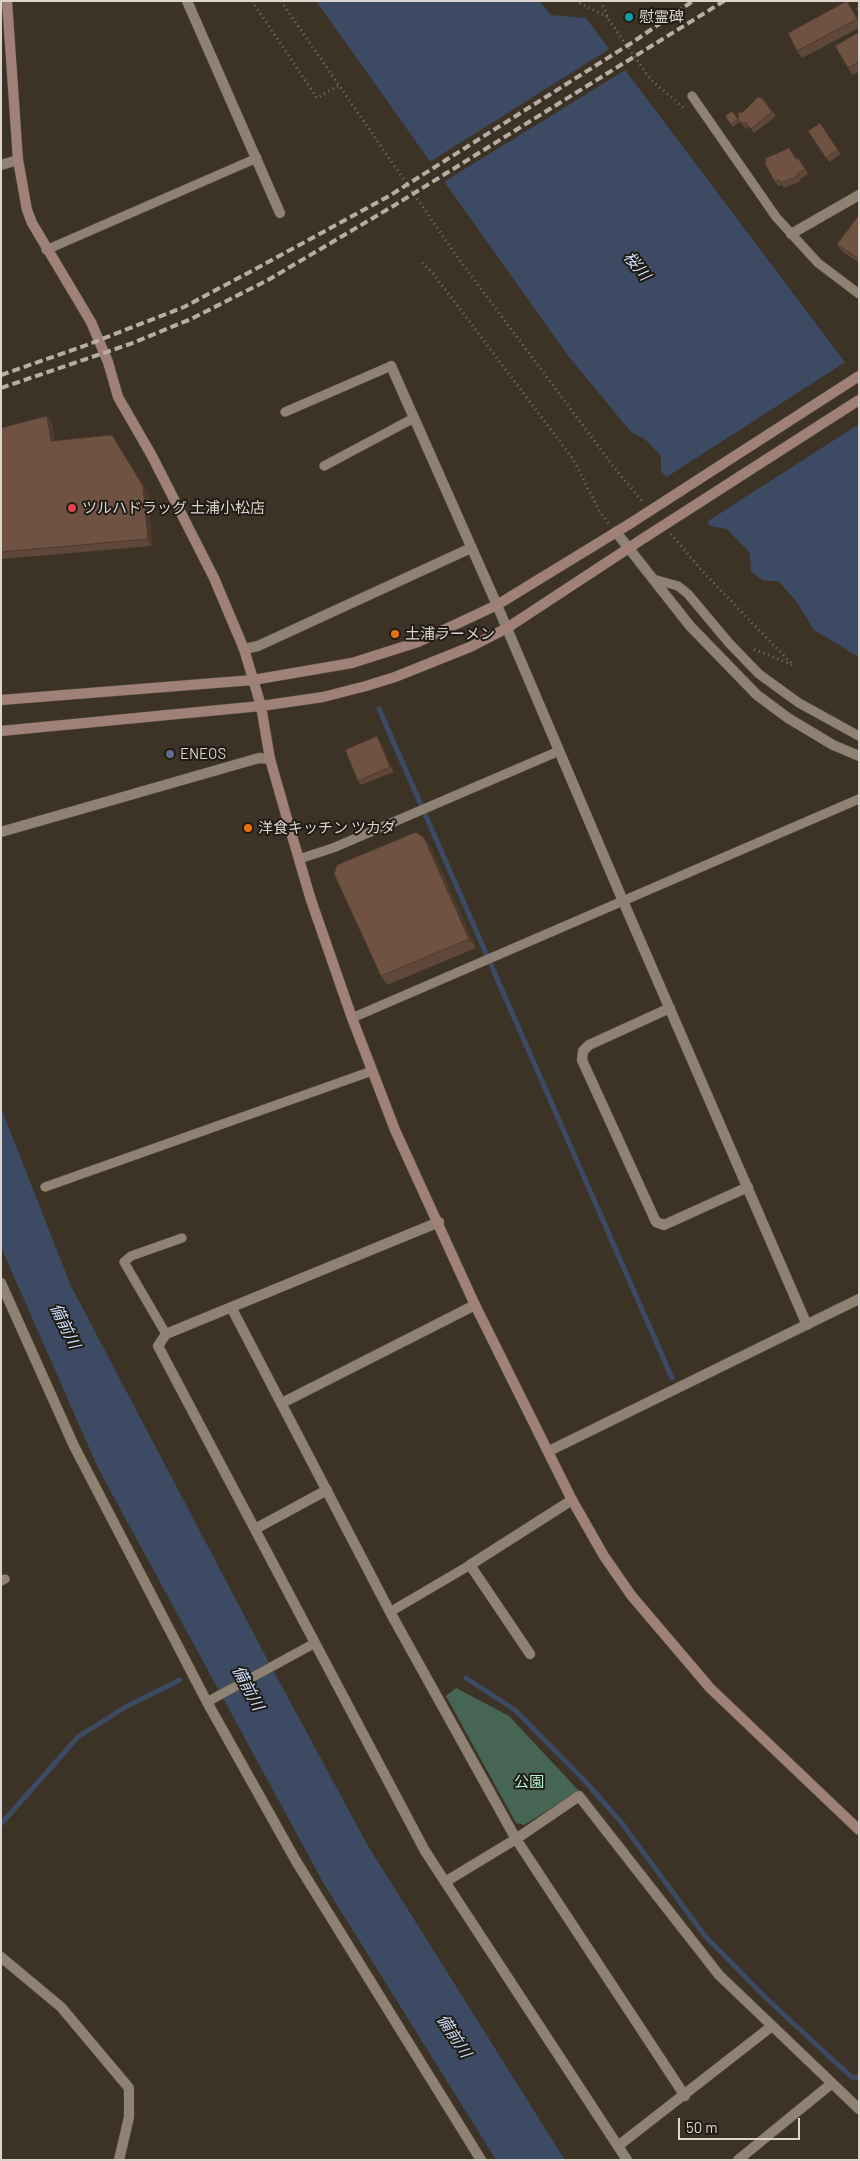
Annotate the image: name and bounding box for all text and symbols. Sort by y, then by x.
place label: 慰霊碑 [639,8,684,26]
marker: 慰霊碑 [623,11,635,23]
water label: 桜川 [619,248,655,284]
place label: ツルハドラッグ 土浦小松店 [82,499,265,517]
marker: ツルハドラッグ 土浦小松店 [66,502,78,514]
place label: 土浦ラーメン [405,625,495,643]
marker: 土浦ラーメン [389,628,401,640]
place label: ENEOS [180,745,226,763]
marker: ENEOS [164,748,176,760]
place label: 洋食キッチン ツカダ [258,819,396,837]
marker: 洋食キッチン ツカダ [242,822,254,834]
water label: 備前川 [46,1300,84,1352]
water label: 備前川 [228,1662,268,1714]
park label: 公園 [514,1773,544,1791]
water label: 備前川 [433,2011,475,2061]
scale bar [680,2108,802,2140]
text: 50 m [686,2118,718,2136]

